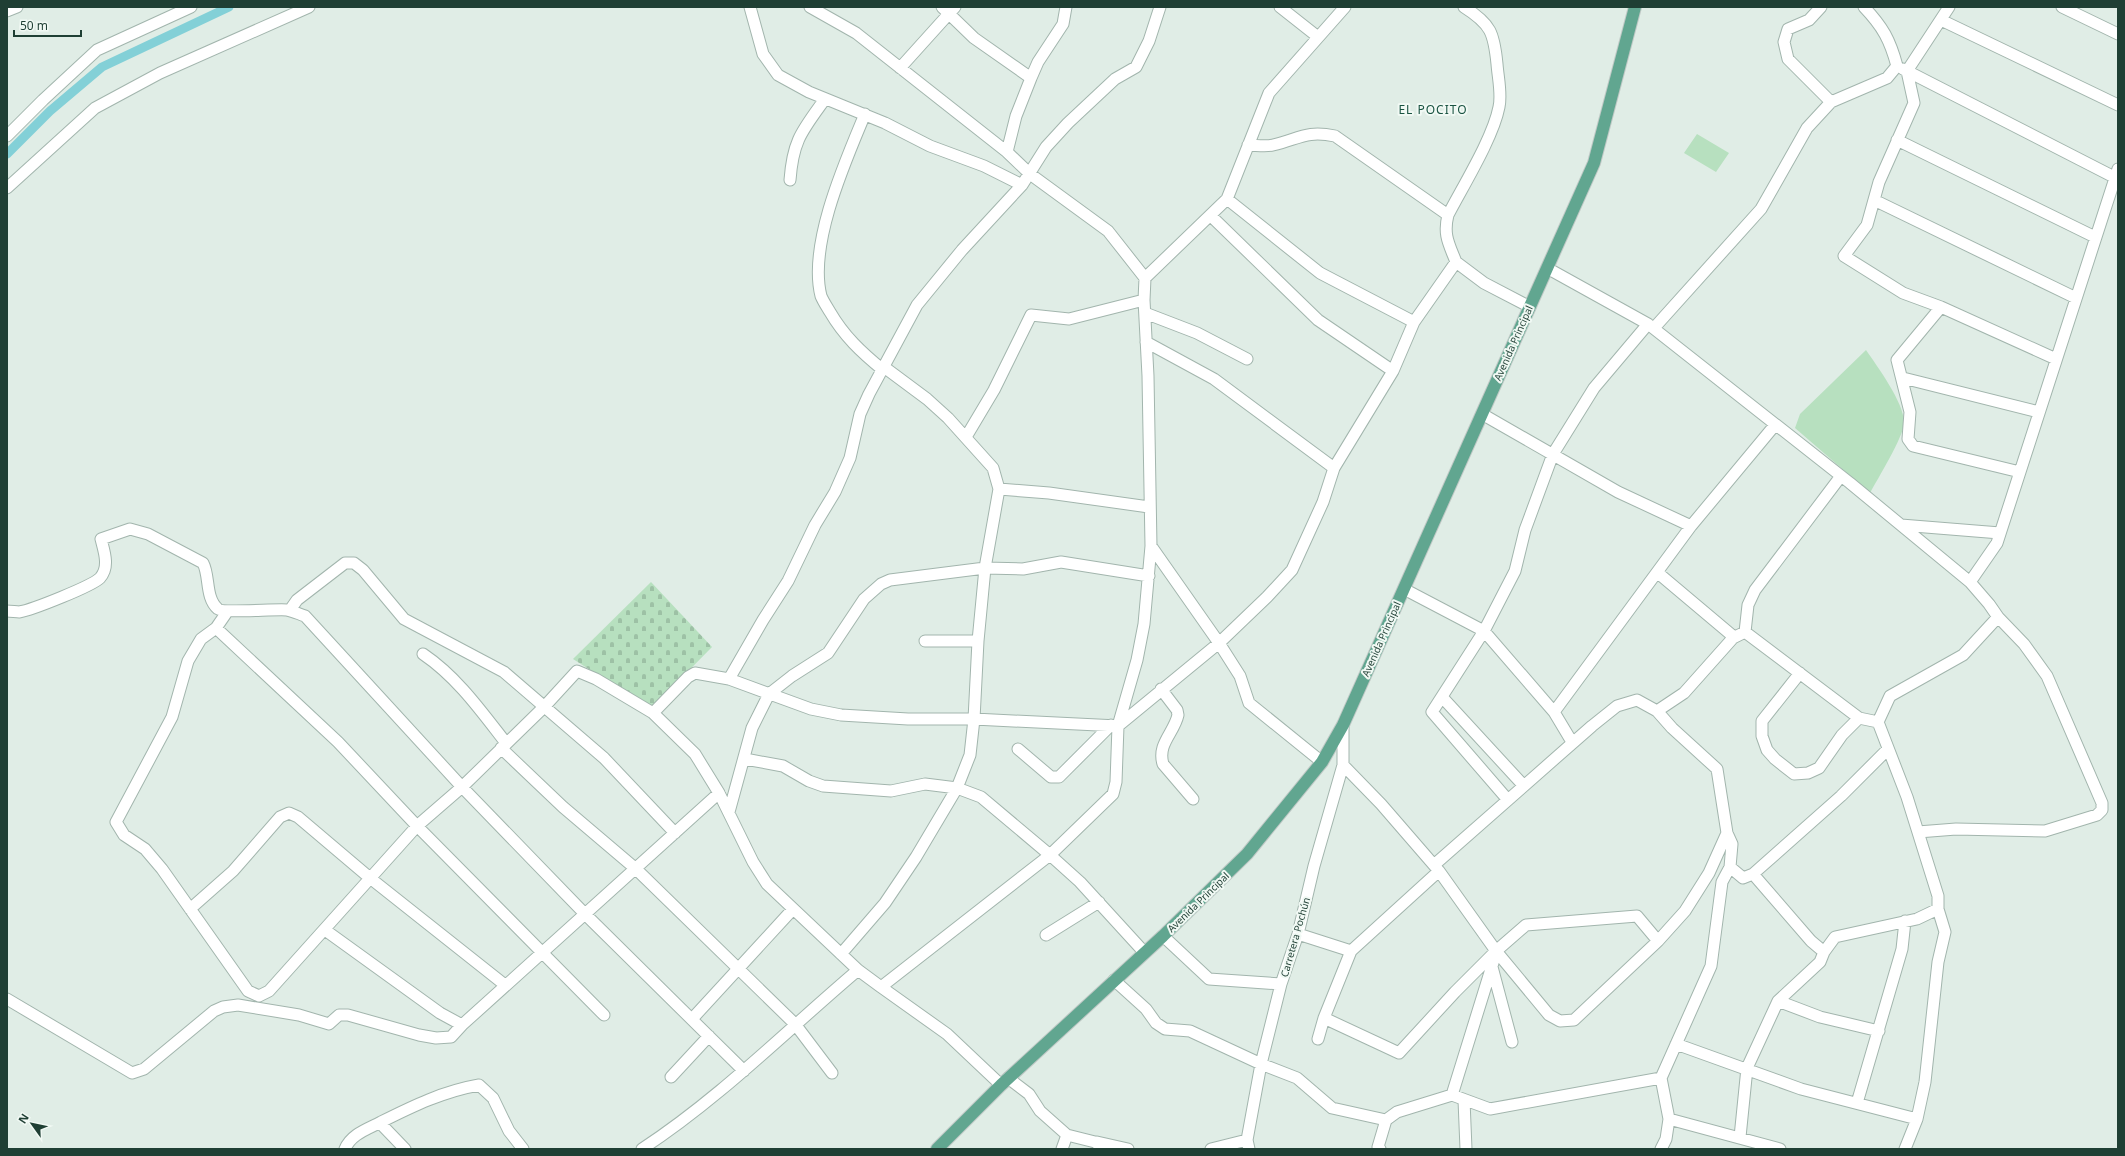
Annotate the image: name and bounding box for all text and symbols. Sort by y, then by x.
scale bar [14,12,81,38]
text: 50 m [20,17,48,34]
district label: EL POCITO [1398,101,1468,118]
street label: Avenida Principal [1490,303,1536,383]
street label: Avenida Principal [1358,599,1404,679]
street label: Avenida Principal [1164,869,1232,935]
street label: Carretera Pochún [1277,895,1313,979]
north arrow [12,1104,52,1144]
text: N [14,1110,32,1126]

